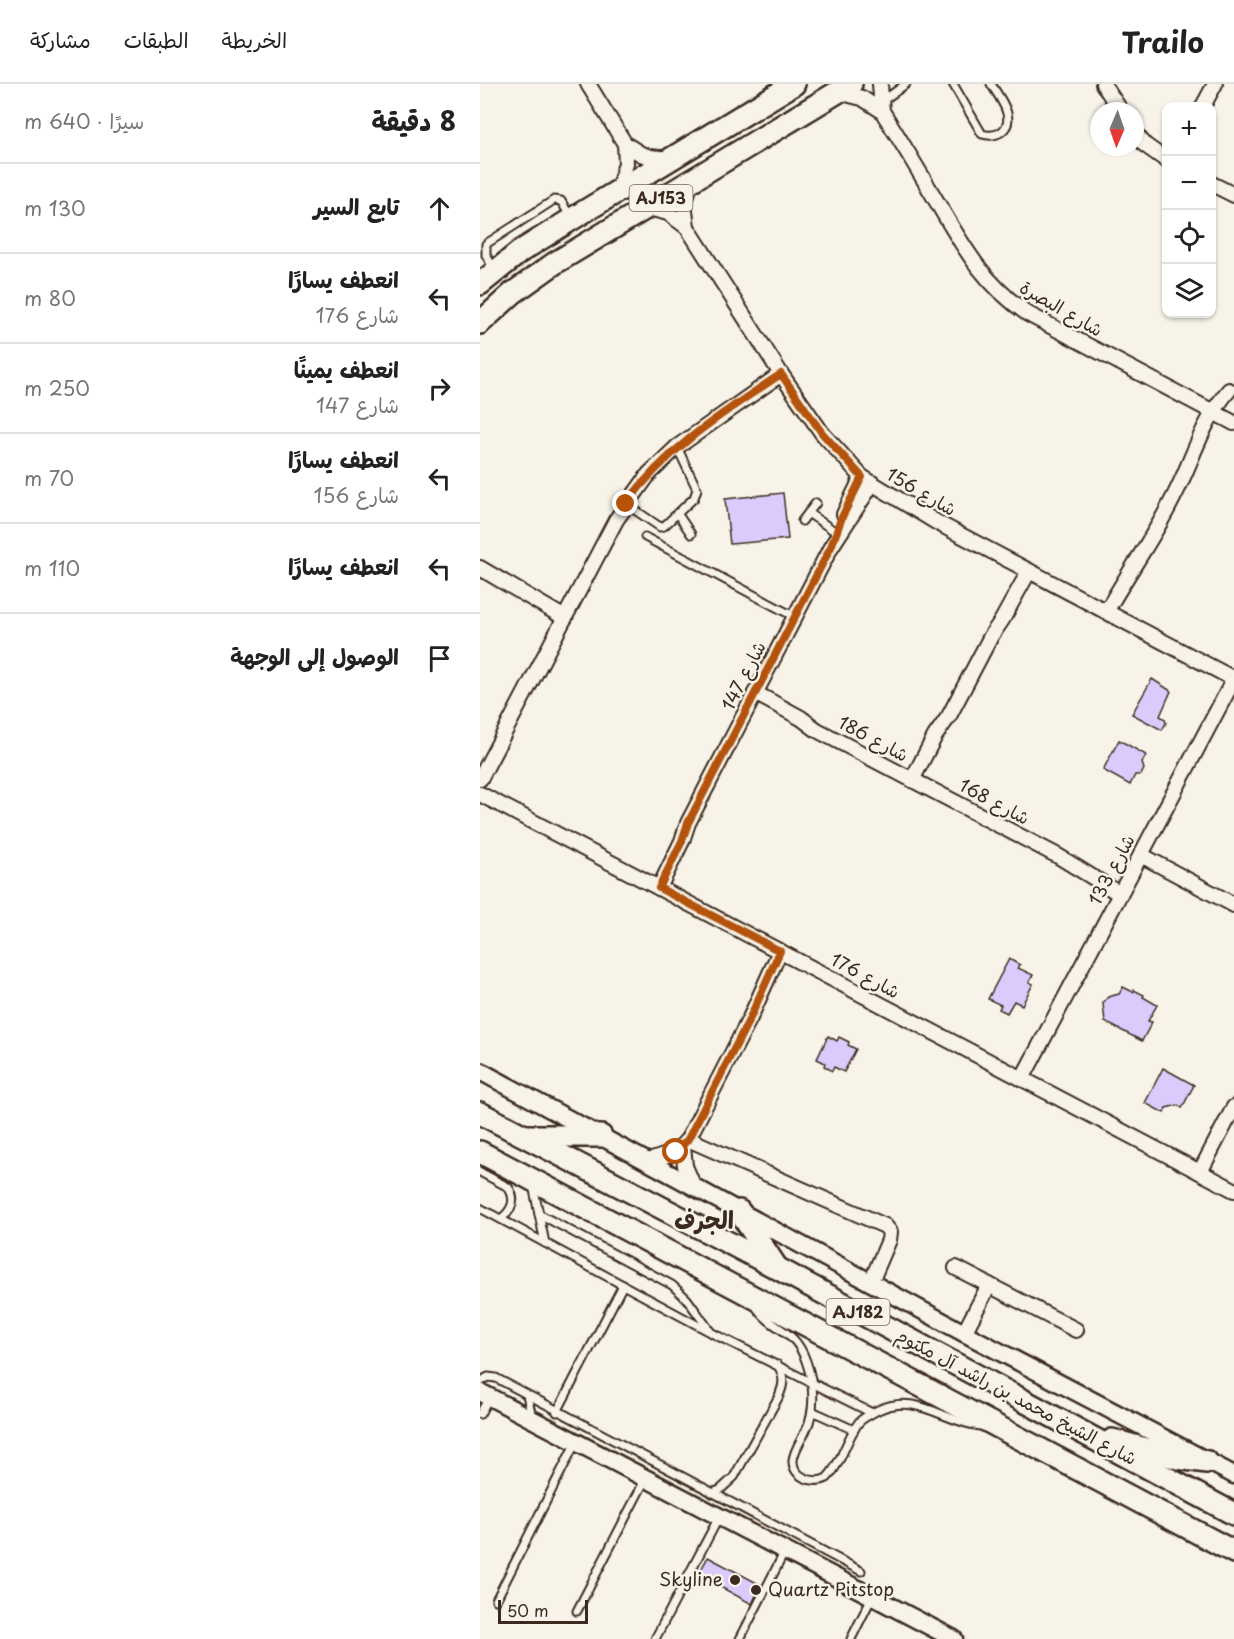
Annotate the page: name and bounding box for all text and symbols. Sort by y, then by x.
text: Trailo [1121,20,1204,63]
text: مشاركة [30,23,91,55]
text: الطبقات [124,23,189,55]
text: الخريطة [222,23,287,55]
text: 8 دقيقة [371,101,456,140]
north arrow [1090,102,1144,156]
map controls [1162,102,1216,318]
button: + [1162,102,1216,156]
text: سيرًا · 640 m [24,106,144,136]
button: − [1162,156,1216,210]
road number: AJ153 [630,185,693,211]
text: تابع السير [314,189,399,222]
icon: ahead [423,192,456,225]
text: 130 m [24,193,86,223]
button: locate [1162,210,1216,264]
text: انعطف يسارًا [288,262,399,295]
button: layers [1162,264,1216,318]
street label: شارع البصرة [1015,273,1108,342]
icon: left [423,282,456,315]
text: 80 m [24,283,76,313]
text: شارع 176 [316,300,399,330]
text: انعطف يمينًا [294,352,399,385]
icon: right [423,372,456,405]
text: 250 m [24,373,90,403]
text: شارع 147 [316,390,399,420]
text: انعطف يسارًا [288,442,399,475]
street label: شارع 156 [882,460,962,522]
icon: left [423,462,456,495]
text: 70 m [24,463,74,493]
text: شارع 156 [313,480,399,510]
route end [612,490,638,516]
text: انعطف يسارًا [288,549,399,582]
icon: left [423,552,456,585]
text: 110 m [24,553,80,583]
street label: شارع 147 [714,636,772,715]
text: الوصول إلى الوجهة [230,639,399,672]
icon: arrive [423,642,456,675]
street label: شارع 186 [834,708,914,767]
street label: شارع 168 [955,771,1035,831]
street label: شارع 133 [1081,829,1141,910]
street label: شارع 176 [826,945,905,1004]
route start [662,1138,688,1164]
district label: الجرف [674,1201,734,1237]
road number: AJ182 [826,1299,890,1325]
street label: شارع الشيخ محمد بن راشد آل مكتوم [890,1320,1142,1473]
place label: Skyline [659,1565,723,1592]
marker: Skyline [728,1573,742,1587]
place label: Quartz Pitstop [768,1575,894,1602]
marker: Quartz Pitstop [749,1583,763,1597]
scale bar [498,1597,588,1624]
text: 50 m [507,1598,548,1622]

